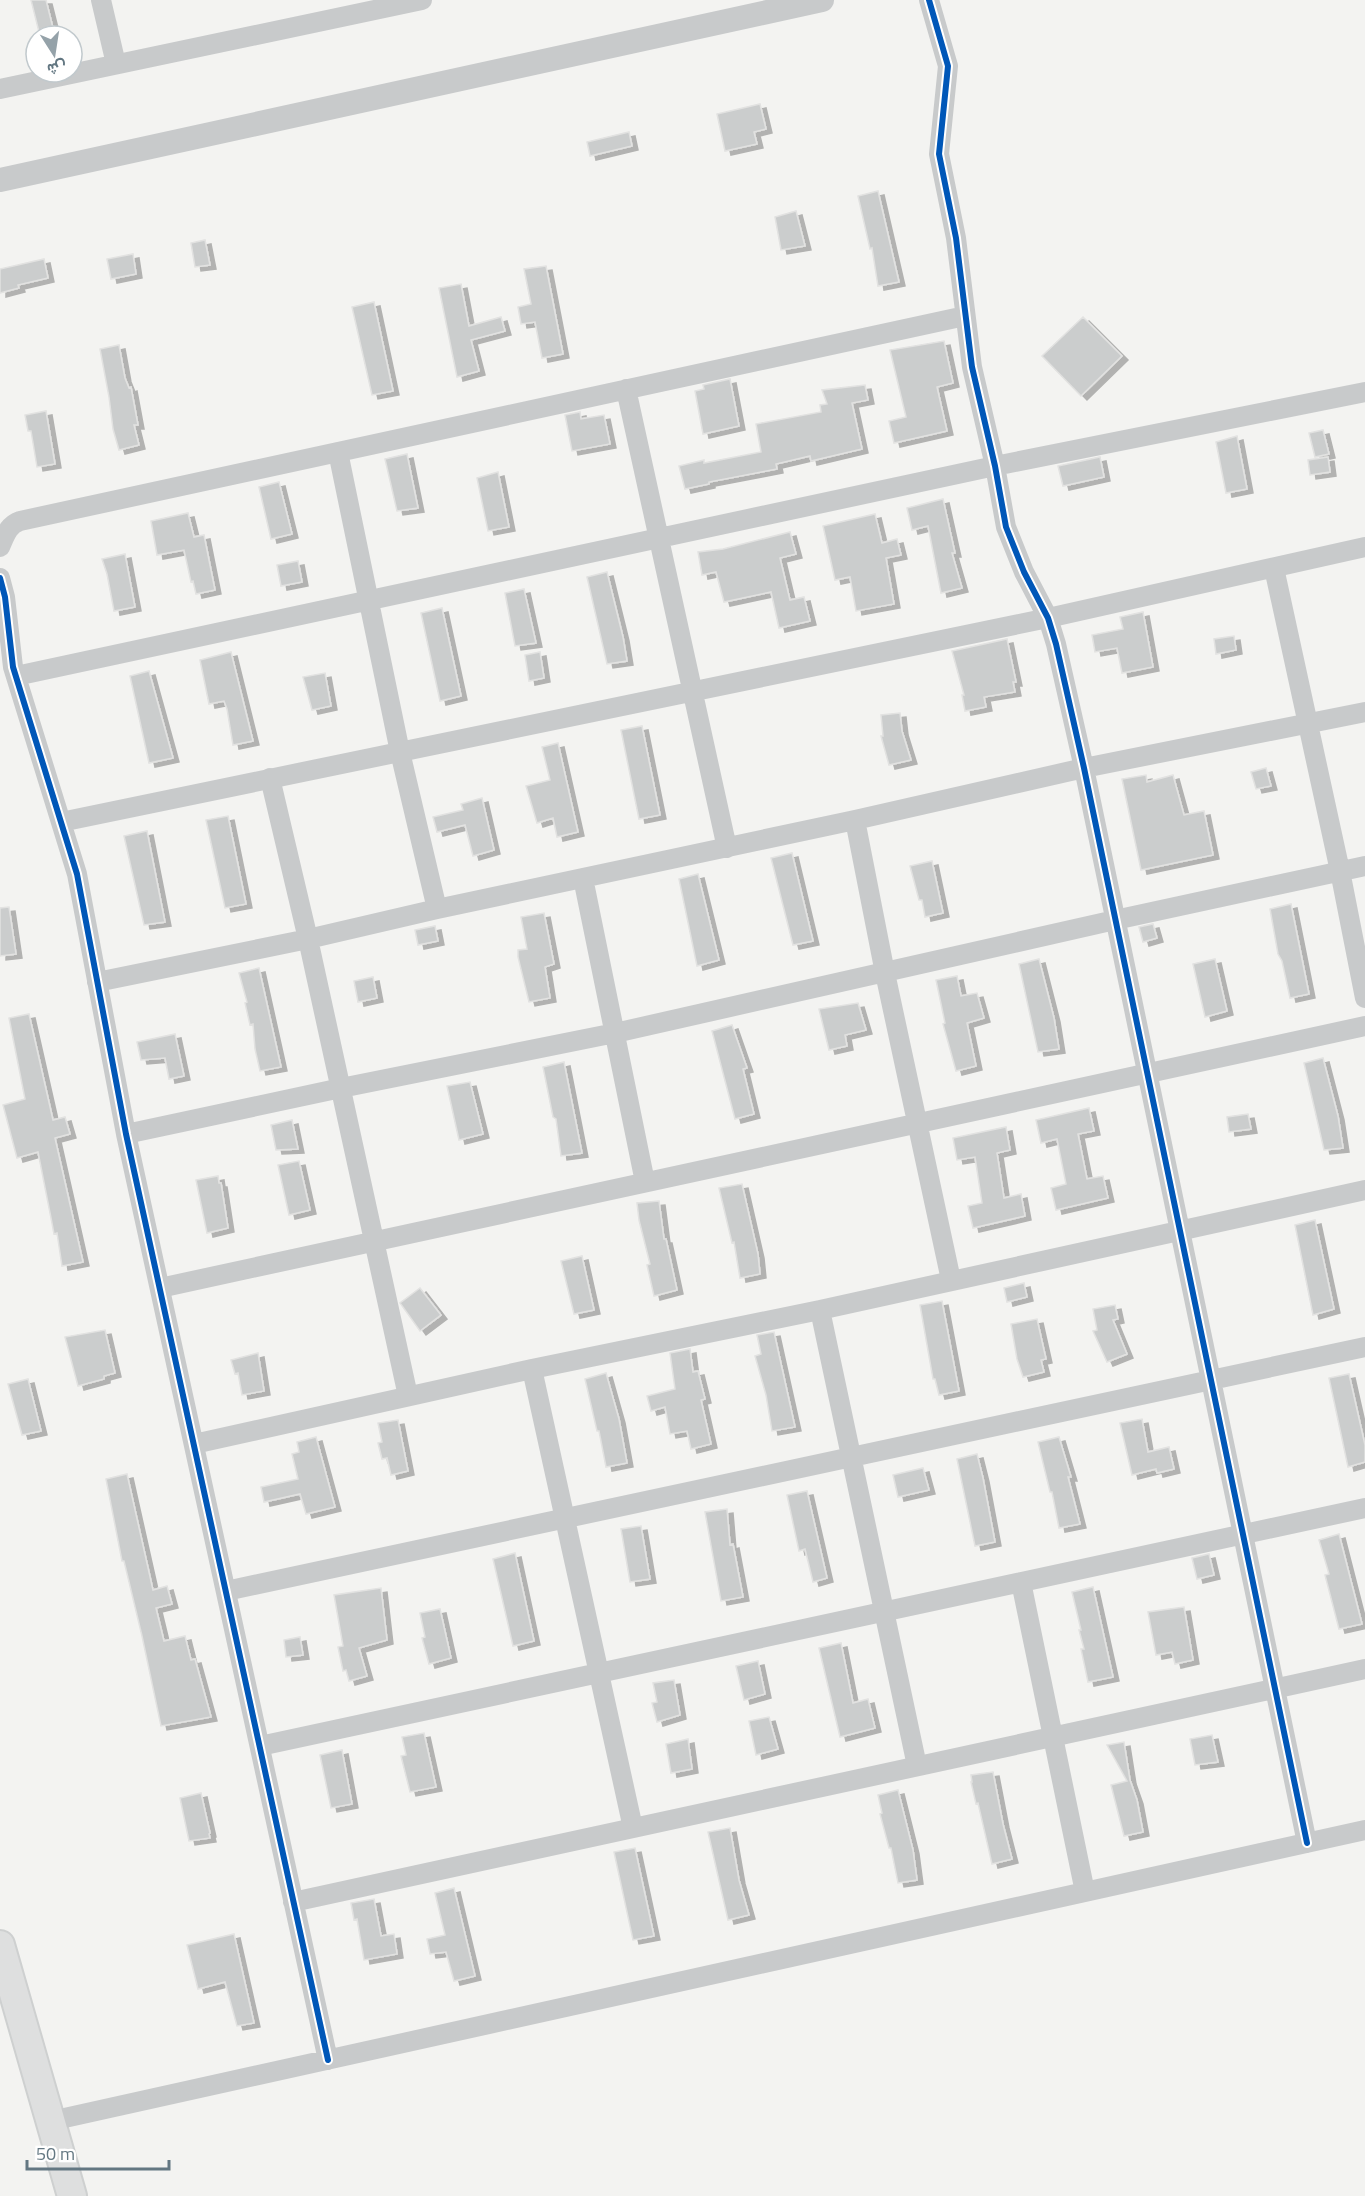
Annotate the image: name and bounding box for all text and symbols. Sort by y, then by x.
north arrow [24,24,84,84]
text: ش [45,55,69,82]
scale bar [27,2133,170,2171]
text: 50 m [36,2140,75,2167]

